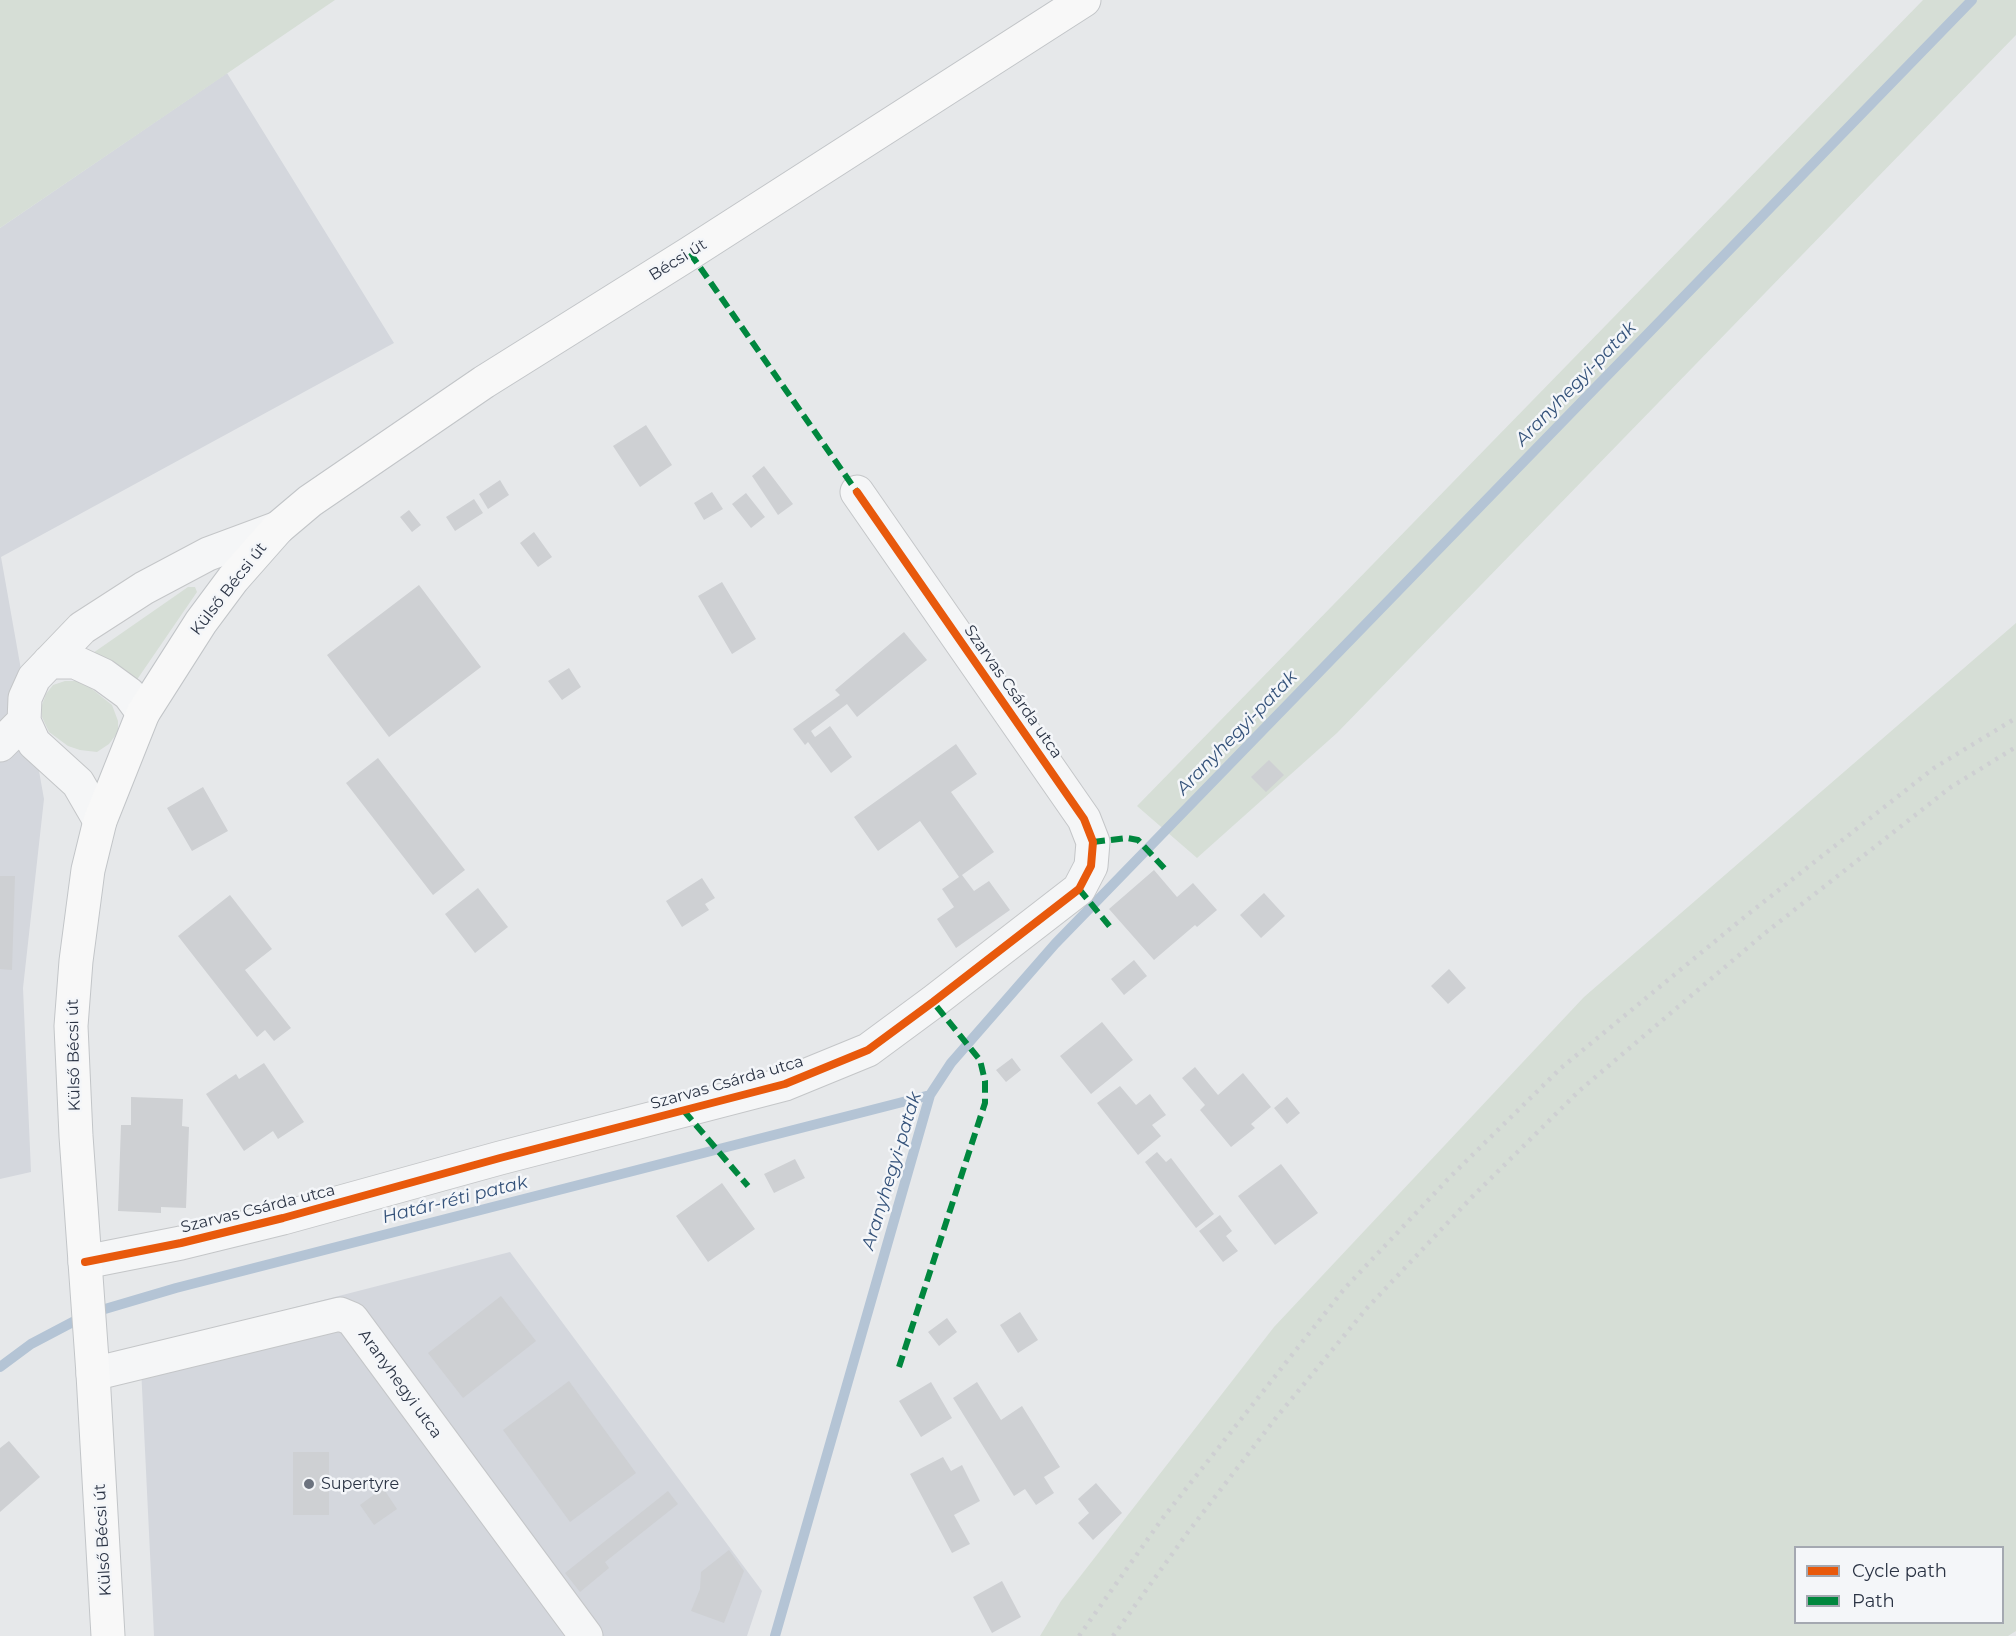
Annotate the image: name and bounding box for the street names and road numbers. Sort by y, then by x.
street label: Bécsi út [646,235,710,285]
street label: Külső Bécsi út [187,539,271,639]
street label: Szarvas Csárda utca [960,622,1066,762]
street label: Külső Bécsi út [63,999,85,1111]
street label: Szarvas Csárda utca [648,1052,806,1114]
street label: Szarvas Csárda utca [179,1181,337,1237]
street label: Aranyhegyi utca [354,1326,446,1442]
street label: Külső Bécsi út [90,1483,116,1597]

